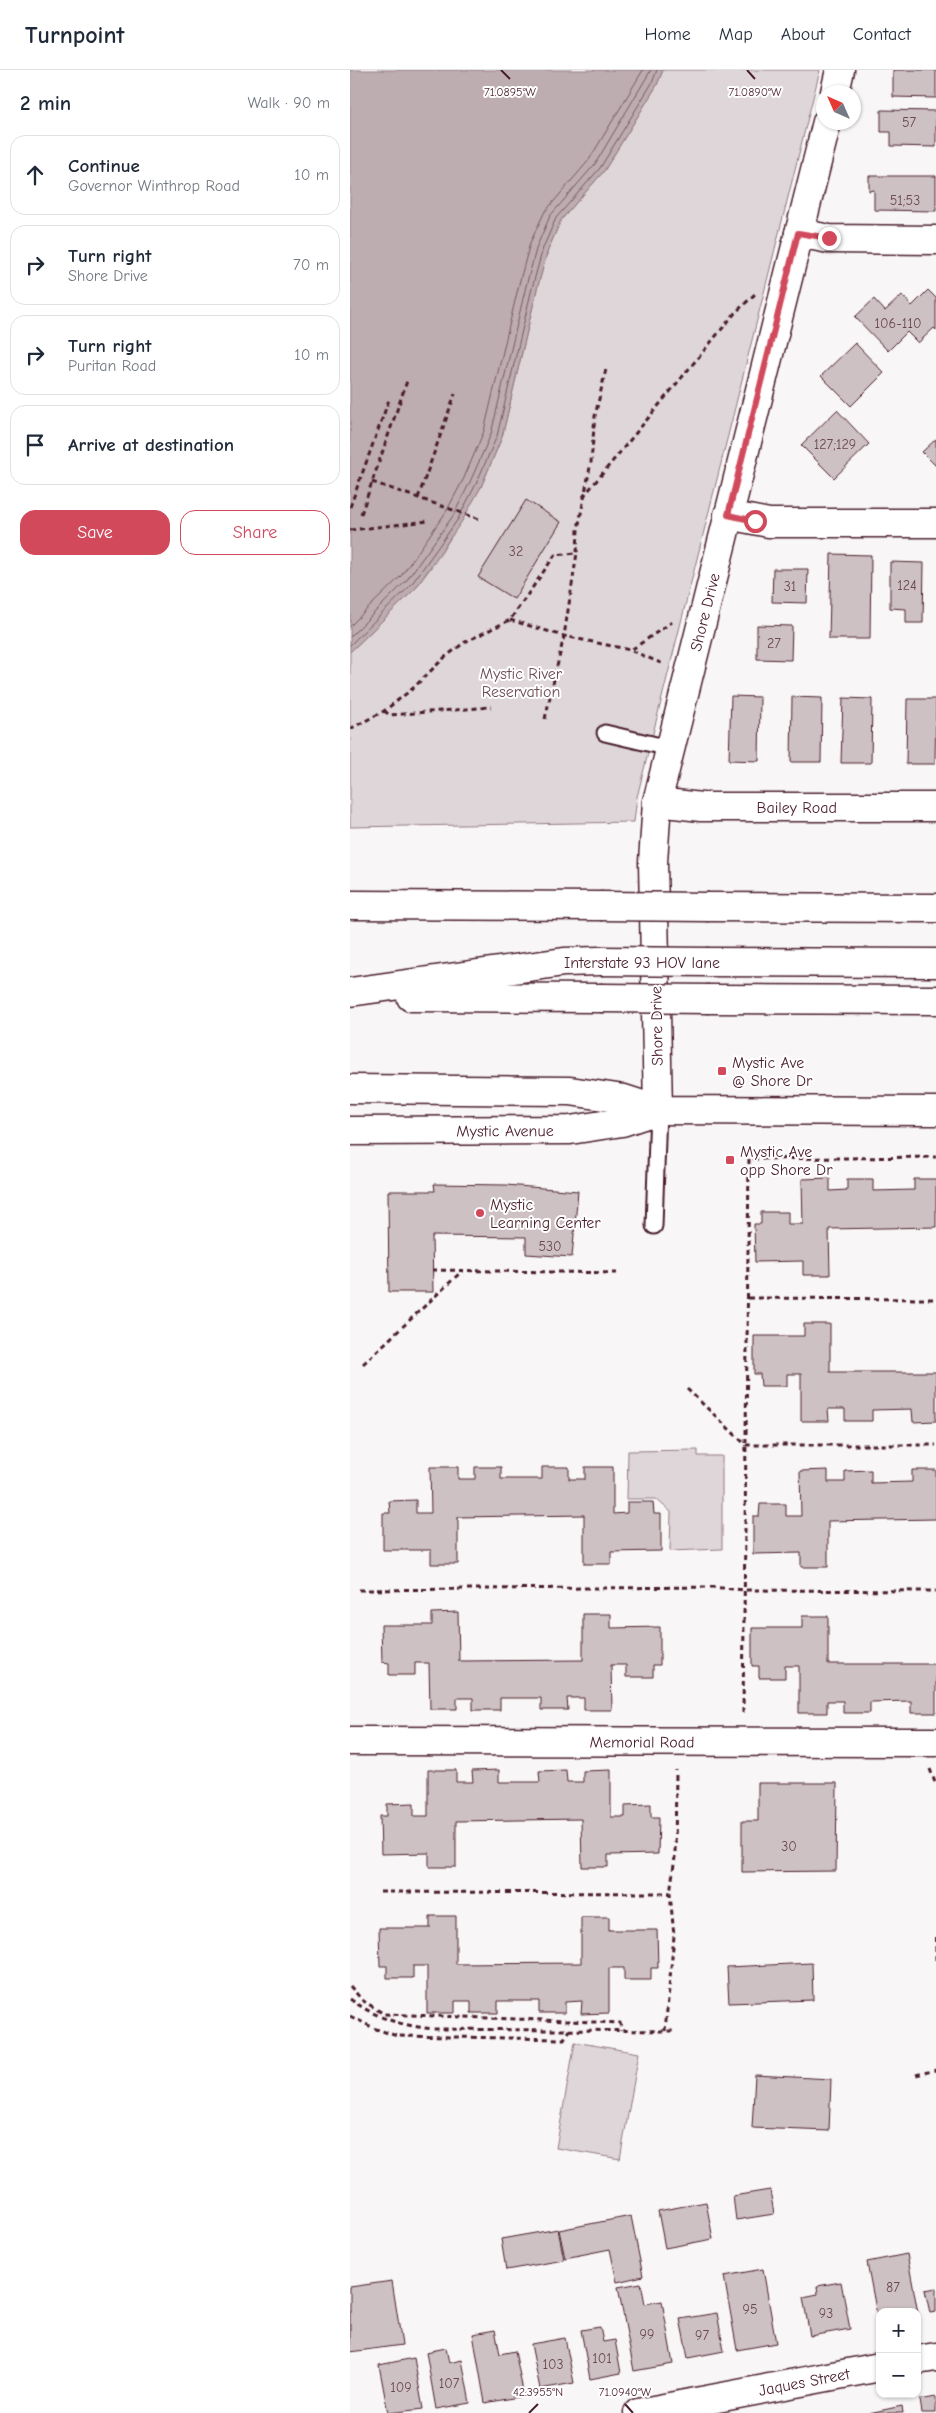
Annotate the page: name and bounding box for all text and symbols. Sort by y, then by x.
text: Turnpoint [25,21,124,49]
text: Home [644,24,691,45]
text: Map [719,24,753,45]
text: About [781,24,825,45]
text: Contact [853,24,911,45]
text: 71.0895°W [484,85,537,99]
text: 71.0890°W [729,85,782,99]
north arrow [816,85,861,130]
text: 2 min [20,91,71,115]
text: Walk · 90 m [247,94,330,112]
house number: 57 [902,114,916,131]
text: Continue [68,155,140,177]
icon: ahead [21,161,49,189]
text: 10 m [294,166,329,184]
text: Governor Winthrop Road [68,177,240,195]
house number: 51;53 [890,192,920,209]
route end [818,227,841,250]
text: Turn right [68,245,152,267]
icon: right [21,251,49,279]
text: 70 m [293,256,329,274]
text: Shore Drive [68,267,148,285]
house number: 106-110 [875,315,921,332]
text: Turn right [68,335,152,357]
icon: right [21,341,49,369]
text: 10 m [294,346,329,364]
text: Puritan Road [68,357,156,375]
icon: arrive [21,431,49,459]
text: Arrive at destination [68,434,234,456]
house number: 127;129 [814,436,856,453]
button: Save [20,510,170,555]
button: Share [180,510,330,555]
route start [744,510,767,533]
house number: 32 [509,543,523,560]
street label: Shore Drive [687,571,724,653]
house number: 124 [897,577,917,594]
house number: 31 [784,578,796,595]
house number: 27 [767,635,781,652]
park label: Mystic River Reservation [480,665,563,701]
street label: Bailey Road [756,799,837,817]
street label: Interstate 93 HOV lane [564,954,720,972]
street label: Shore Drive [647,986,667,1066]
place label: Mystic Ave @ Shore Dr [732,1054,813,1090]
marker: Mystic Ave @ Shore Dr [716,1065,728,1077]
street label: Mystic Avenue [456,1122,554,1141]
place label: Mystic Ave opp Shore Dr [740,1143,833,1179]
marker: Mystic Ave opp Shore Dr [724,1154,736,1166]
place label: Mystic Learning Center [490,1196,601,1232]
marker: Mystic Learning Center [474,1207,486,1219]
house number: 530 [538,1238,562,1255]
street label: Memorial Road [590,1733,694,1752]
house number: 30 [781,1838,797,1855]
house number: 87 [886,2279,900,2296]
house number: 95 [742,2301,758,2318]
house number: 93 [819,2305,833,2322]
map controls [876,2308,921,2398]
button: + [876,2308,921,2353]
house number: 99 [640,2326,654,2343]
house number: 97 [695,2327,709,2344]
house number: 101 [592,2350,612,2367]
button: − [876,2353,921,2398]
house number: 103 [542,2356,564,2373]
street label: Jaques Street [757,2365,852,2400]
house number: 107 [439,2375,460,2392]
house number: 109 [390,2379,412,2396]
text: 42.3955°N [513,2385,563,2399]
text: 71.0940°W [599,2385,652,2399]

